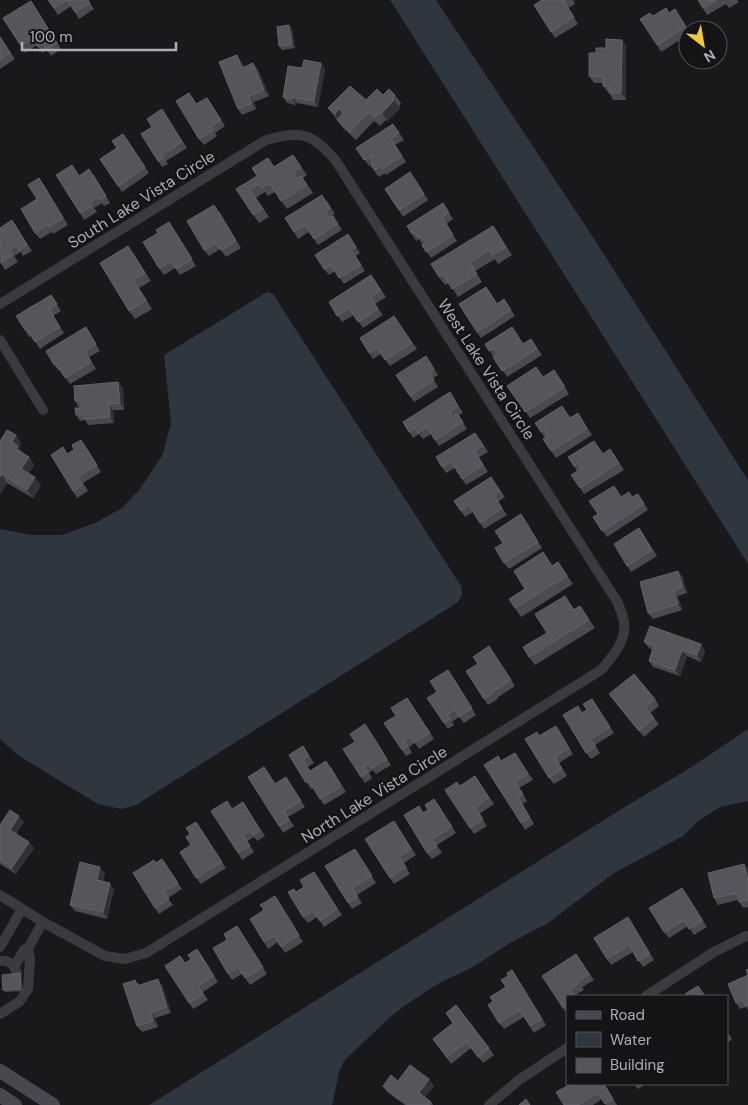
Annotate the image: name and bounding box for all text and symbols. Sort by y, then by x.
scale bar [22,20,176,52]
north arrow [678,20,728,70]
text: 100 m [30,27,73,47]
text: N [701,46,719,66]
street label: South Lake Vista Circle [64,146,219,253]
street label: West Lake Vista Circle [433,295,540,444]
street label: North Lake Vista Circle [297,741,451,848]
legend [566,995,728,1085]
text: Road [610,1005,645,1025]
text: Water [610,1030,652,1050]
text: Building [610,1055,665,1075]

